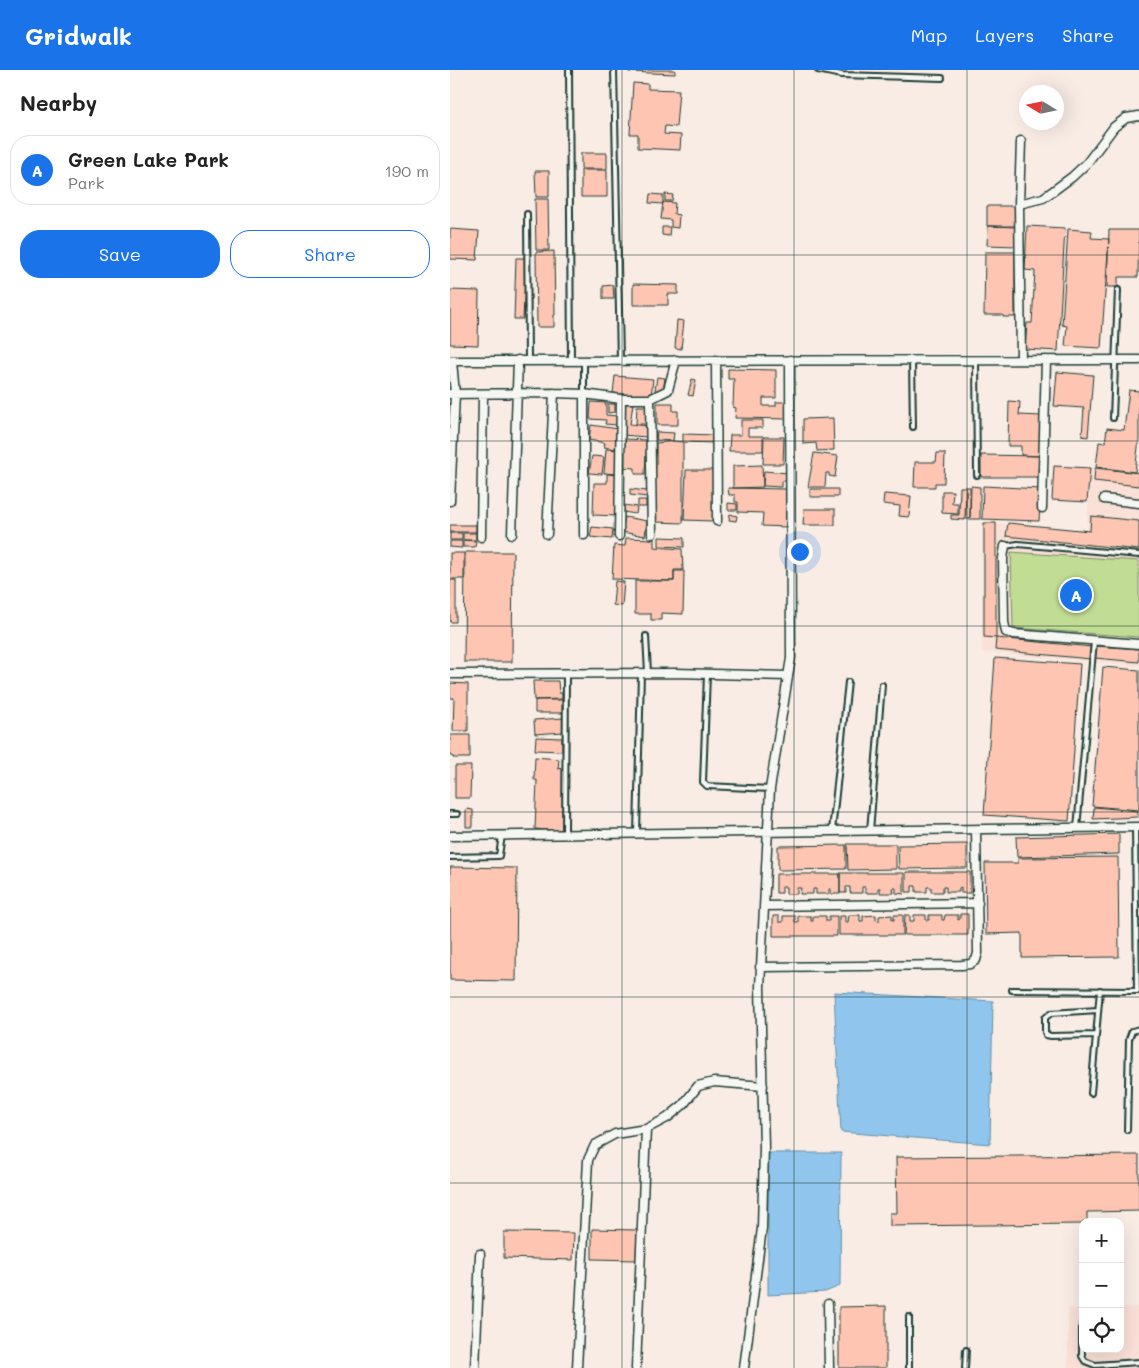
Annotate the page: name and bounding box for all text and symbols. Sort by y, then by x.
text: Gridwalk [25,20,132,51]
text: Map [911,23,947,47]
text: Layers [975,23,1034,47]
text: Share [1062,23,1114,47]
north arrow [1019,85,1064,130]
text: Nearby [20,89,97,116]
text: Green Lake Park [68,147,229,172]
text: A [31,160,43,181]
text: 190 m [385,160,429,181]
text: Park [68,172,104,193]
button: Save [20,230,220,278]
button: Share [230,230,430,278]
your location [787,539,813,565]
pin: A [1060,576,1092,614]
map controls [1079,1218,1124,1353]
button: + [1079,1218,1124,1263]
button: − [1079,1263,1124,1308]
button: locate [1079,1308,1124,1353]

